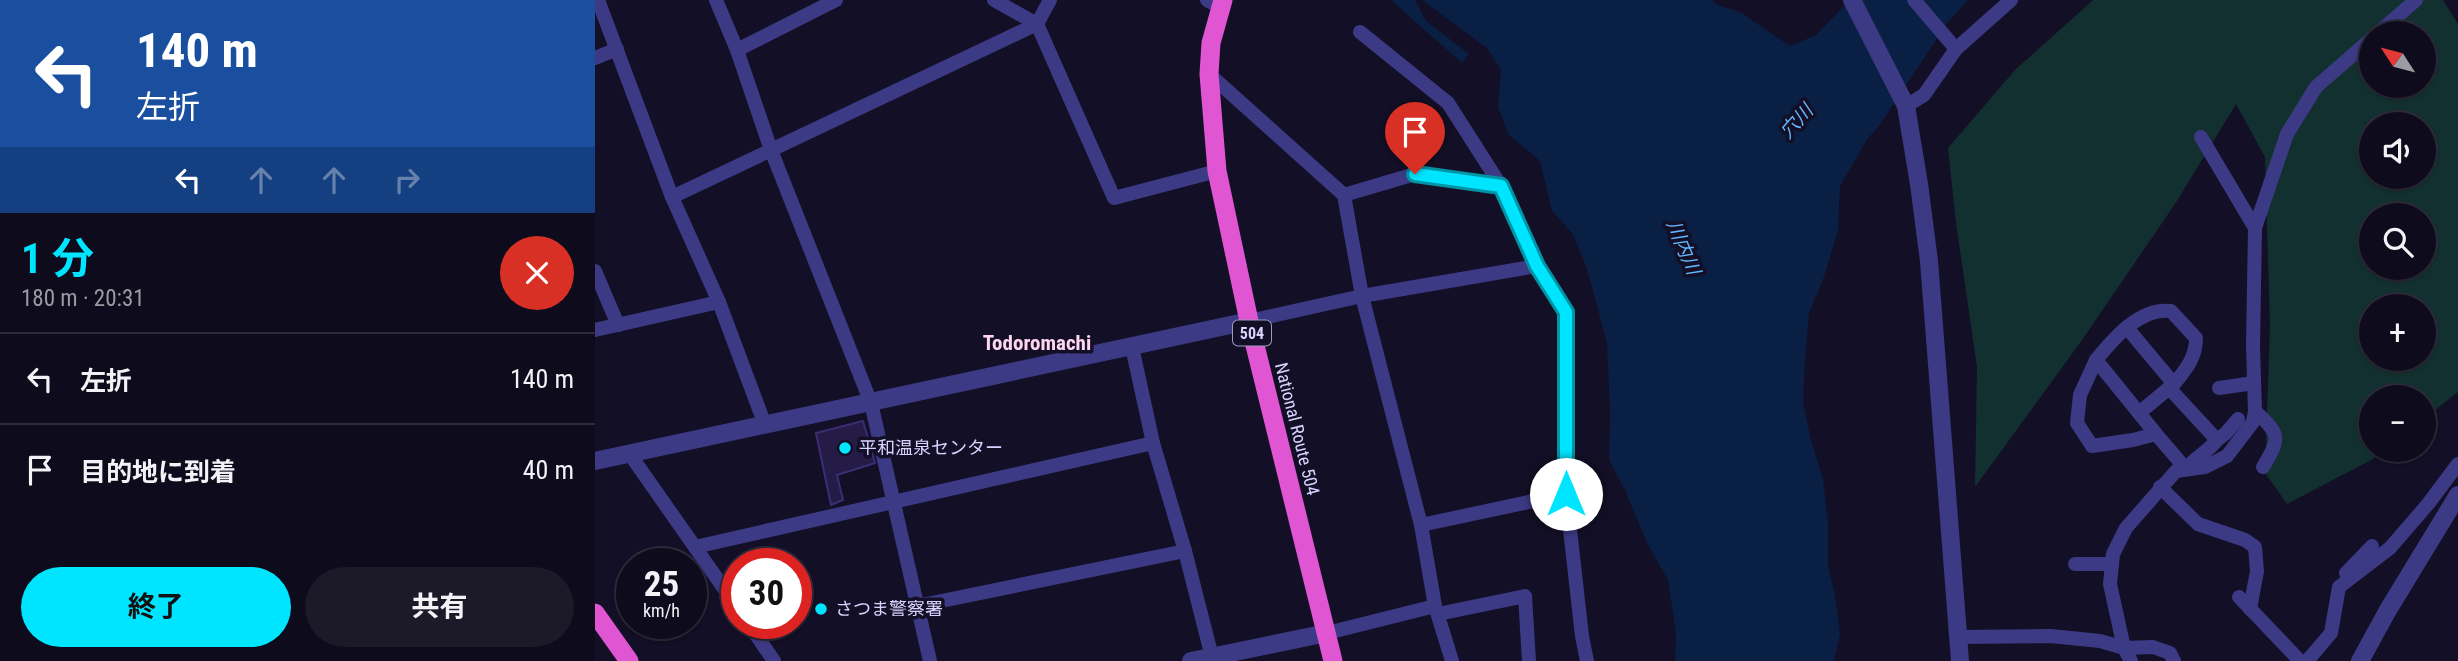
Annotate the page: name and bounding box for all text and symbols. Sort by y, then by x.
north arrow [2359,21,2436,98]
map controls [2359,21,2436,462]
text: 140 m [136,22,258,79]
icon: left [21,28,112,119]
text: 左折 [136,88,200,126]
water label: 穴川 [1775,98,1819,143]
pin [1385,102,1445,174]
button: sound [2359,112,2436,189]
icon: arrive [1396,113,1434,151]
icon: left [169,161,207,199]
icon: ahead [242,161,280,199]
icon: ahead [315,161,353,199]
icon: right [388,161,426,199]
button: search [2359,203,2436,280]
water label: 川内川 [1662,216,1706,280]
text: 1 分 [21,234,94,283]
button: close [500,236,574,310]
text: 180 m · 20:31 [21,285,145,312]
button: + [2359,294,2436,371]
road number: 504 [1233,320,1271,346]
district label: Todoromachi [983,331,1091,355]
icon: left [21,360,59,398]
street label: National Route 504 [1271,360,1324,497]
text: 140 m [510,364,574,394]
text: 左折 [80,366,132,396]
button: − [2359,385,2436,462]
place label: 平和温泉センター [859,437,1003,458]
marker: 平和温泉センター [837,440,853,456]
icon: arrive [21,451,59,489]
text: 40 m [523,455,574,485]
text: 目的地に到着 [80,457,236,487]
position arrow [1529,457,1603,531]
speed limit sign: 30 [721,548,812,639]
text: 25 [644,564,679,605]
button: 終了 [21,567,291,647]
button: 共有 [305,567,574,647]
place label: さつま警察署 [835,598,943,619]
text: km/h [643,600,680,621]
marker: さつま警察署 [813,601,829,617]

